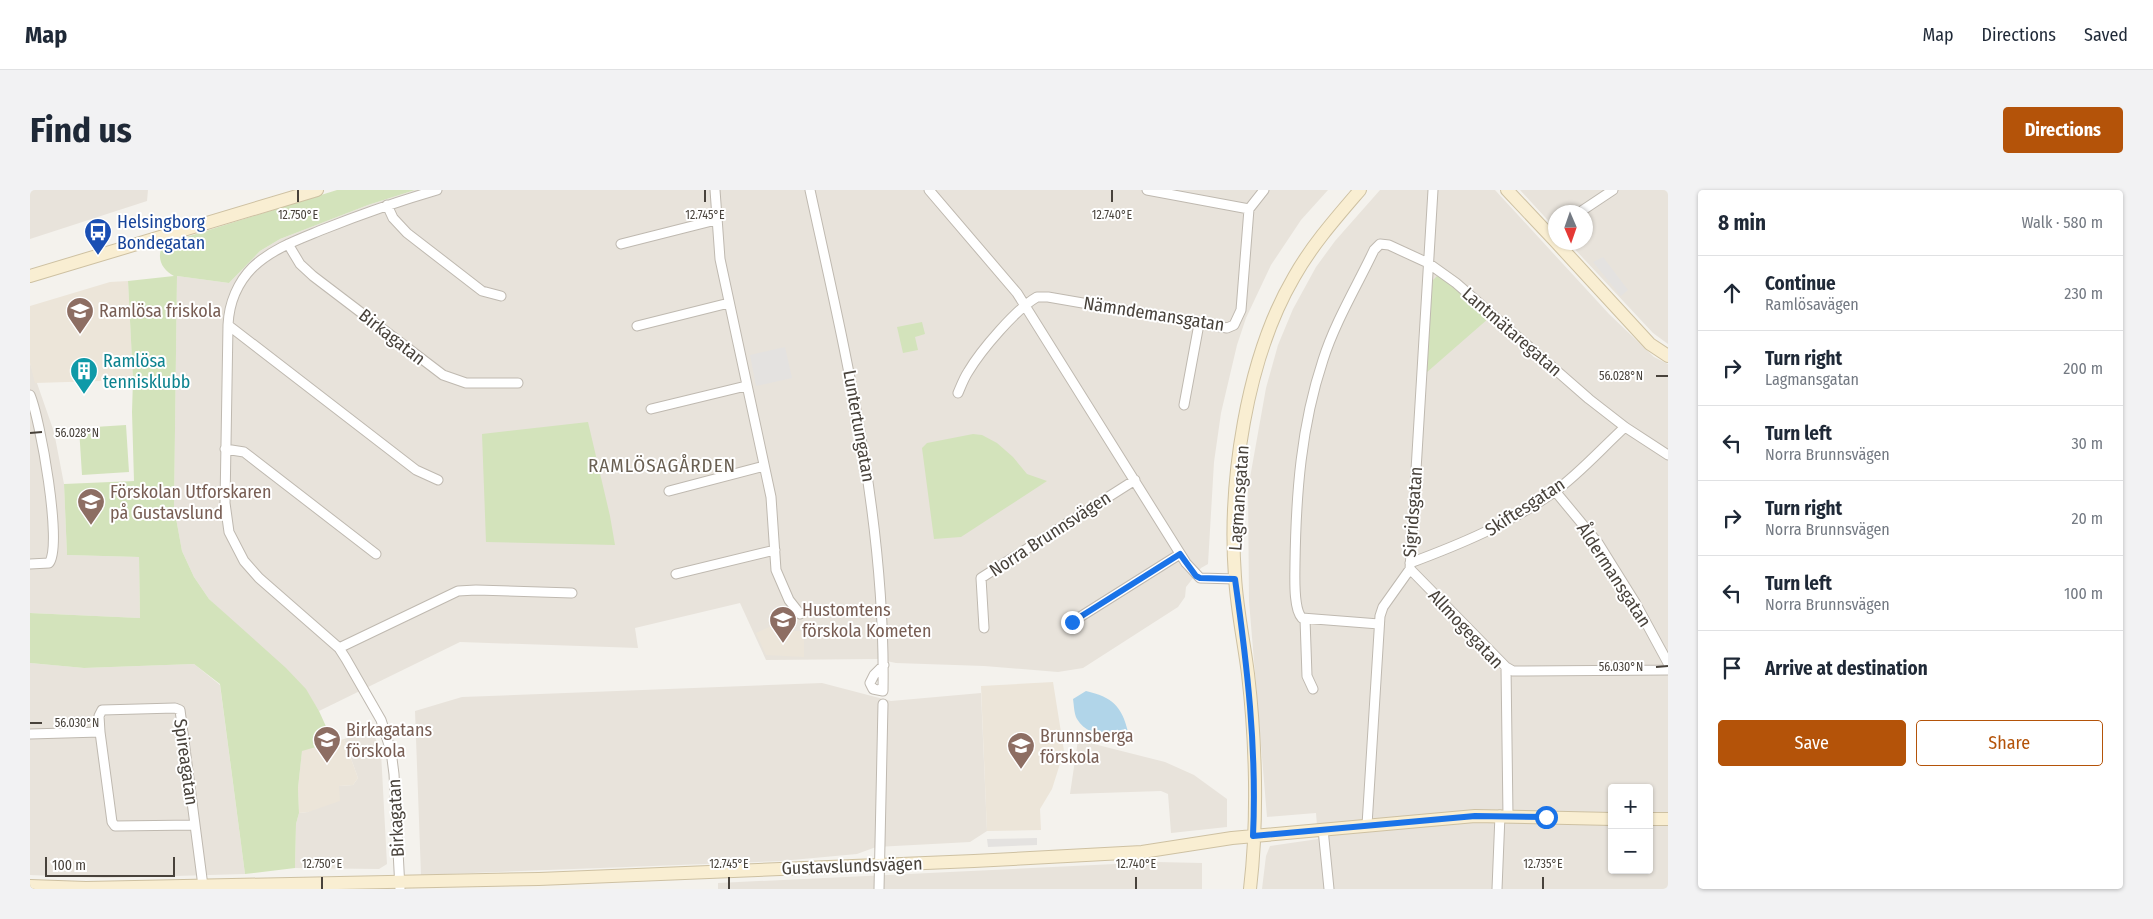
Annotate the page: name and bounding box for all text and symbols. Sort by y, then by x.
text: Map [25,21,67,49]
text: Map [1922,24,1954,46]
text: Directions [1982,24,2056,46]
text: Saved [2084,24,2128,46]
button: Directions [2003,107,2123,153]
text: Find us [30,109,132,151]
north arrow [1548,205,1593,250]
text: 12.750°E [278,208,318,222]
text: 12.745°E [685,208,725,222]
text: 12.740°E [1092,208,1133,222]
text: 8 min [1718,210,1766,236]
place label: Helsingborg Bondegatan [117,211,206,254]
text: Walk · 580 m [2021,213,2103,232]
bus stop icon: Helsingborg Bondegatan [83,217,113,256]
text: Continue [1765,272,1836,295]
icon: ahead [1718,279,1746,307]
street label: Lantmätaregatan [1458,283,1566,381]
text: 230 m [2064,284,2103,303]
street label: Nämndemansgatan [1082,292,1226,336]
text: Ramlösavägen [1765,295,1859,314]
school or university icon: Ramlösa friskola [65,296,95,335]
place label: Ramlösa friskola [99,300,221,322]
street label: Birkagatan [354,304,430,370]
text: Turn right [1765,347,1842,370]
place label: Ramlösa tennisklubb [103,350,190,393]
icon: right [1718,354,1746,382]
building icon: Ramlösa tennisklubb [69,356,99,395]
text: 200 m [2063,359,2103,378]
street label: Luntertungatan [838,368,880,484]
text: 56.028°N [1599,369,1643,383]
text: Lagmansgatan [1765,370,1859,389]
text: Turn left [1765,422,1832,445]
text: 56.028°N [55,426,99,440]
icon: left [1718,429,1746,457]
text: 30 m [2071,434,2103,453]
street label: Lagmansgatan [1224,444,1254,552]
text: Norra Brunnsvägen [1765,445,1890,464]
district label: RAMLÖSAGÅRDEN [588,454,736,477]
street label: Sigridsgatan [1399,466,1427,558]
street label: Skiftesgatan [1481,473,1569,541]
place label: Förskolan Utforskaren på Gustavslund [110,481,271,524]
school or university icon: Förskolan Utforskaren på Gustavslund [76,487,106,526]
street label: Norra Brunnsvägen [985,487,1115,581]
text: Turn right [1765,497,1842,520]
icon: right [1718,504,1746,532]
text: 20 m [2072,509,2103,528]
street label: Åldermansgatan [1572,518,1657,631]
text: Norra Brunnsvägen [1765,520,1890,539]
text: Turn left [1765,572,1832,595]
icon: left [1718,579,1746,607]
text: 100 m [2064,584,2103,603]
street label: Allmogegatan [1424,585,1508,673]
text: Norra Brunnsvägen [1765,595,1890,614]
place label: Hustomtens förskola Kometen [802,599,931,642]
school or university icon: Hustomtens förskola Kometen [768,605,798,644]
route end [1061,611,1084,634]
icon: arrive [1718,654,1746,682]
text: Arrive at destination [1765,657,1928,680]
text: 56.030°N [1599,660,1643,674]
text: 56.030°N [55,716,99,730]
street label: Spireagatan [169,717,203,807]
place label: Birkagatans förskola [346,719,432,762]
button: Save [1718,720,1906,766]
button: Share [1916,720,2103,766]
school or university icon: Birkagatans förskola [312,725,342,764]
place label: Brunnsberga förskola [1040,725,1134,768]
school or university icon: Brunnsberga förskola [1006,731,1036,770]
street label: Birkagatan [383,778,409,858]
map controls [1608,784,1653,874]
button: + [1608,784,1653,829]
route start [1535,806,1558,829]
button: − [1608,829,1653,874]
street label: Gustavslundsvägen [781,853,923,879]
scale bar [45,854,175,877]
text: 100 m [52,857,86,874]
text: 12.750°E [302,857,342,871]
text: 12.745°E [709,857,749,871]
text: 12.740°E [1116,857,1157,871]
text: 12.735°E [1523,857,1563,871]

